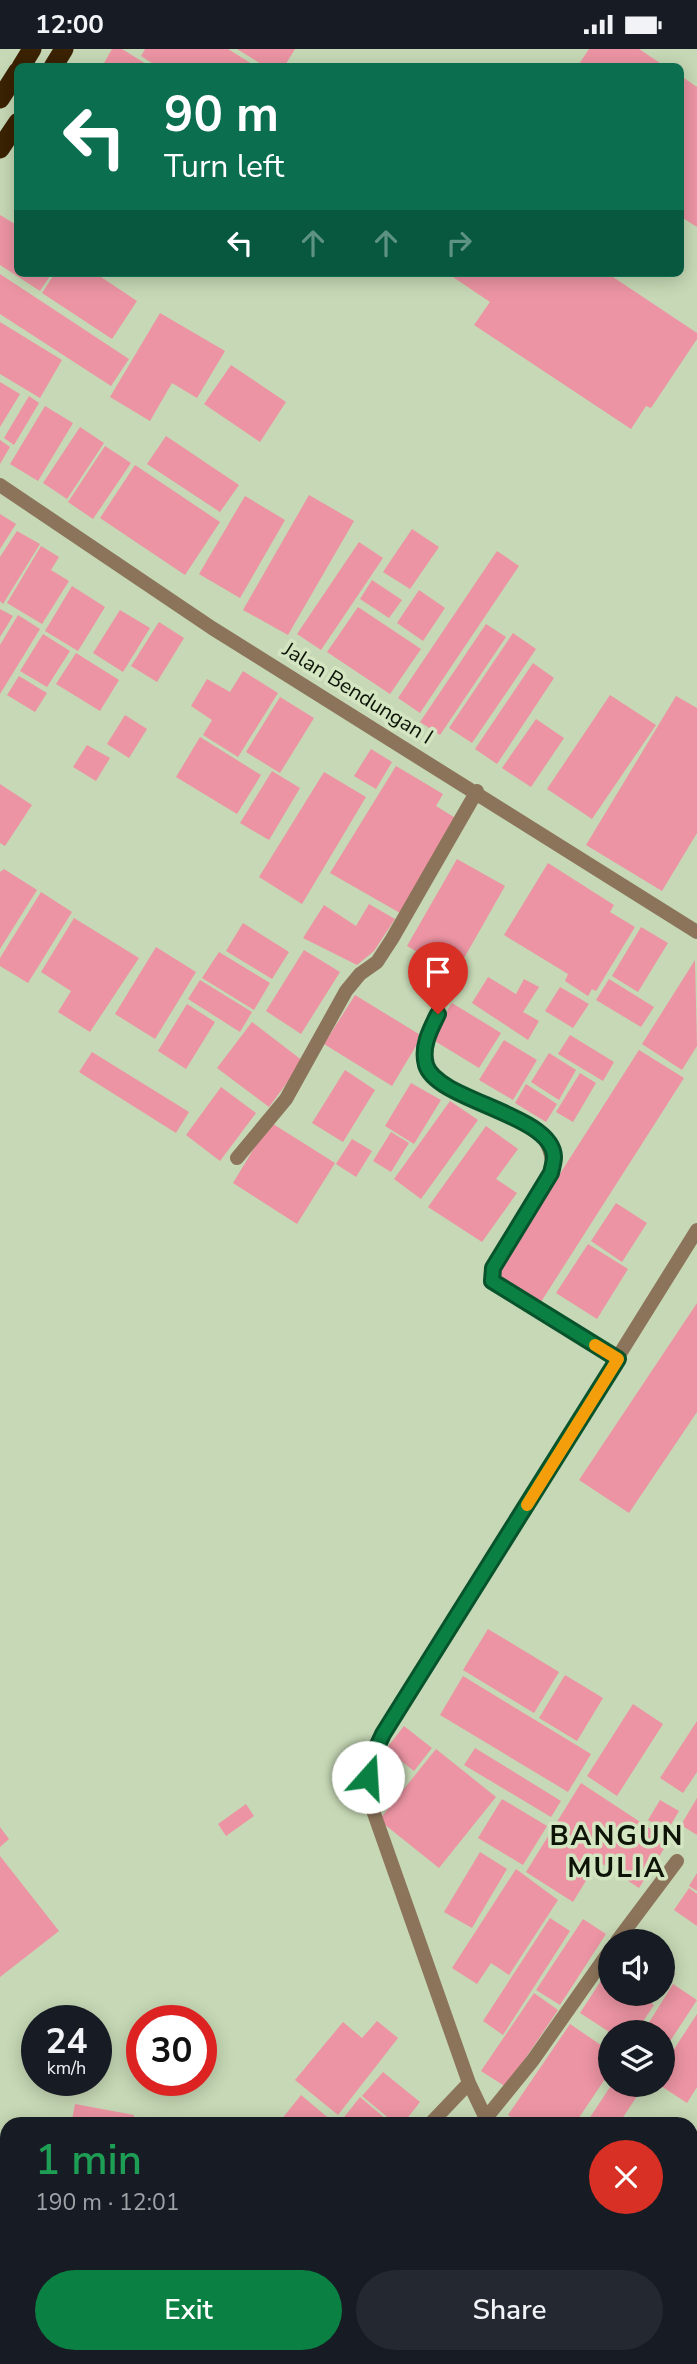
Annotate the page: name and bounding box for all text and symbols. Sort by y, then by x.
text: 12:00 [35,7,104,42]
text: 90 m [164,81,279,148]
icon: left [49,91,140,182]
text: Turn left [164,145,284,188]
icon: left [221,224,259,262]
icon: ahead [294,224,332,262]
icon: ahead [367,224,405,262]
icon: right [440,224,478,262]
street label: Jalan Bendungan I [277,635,438,750]
pin [408,942,468,1014]
icon: arrive [419,953,457,991]
position arrow [331,1740,405,1814]
district label: BANGUN MULIA [549,1817,685,1887]
map controls [598,1929,675,2097]
button: sound [598,1929,675,2006]
speed limit sign: 30 [126,2005,217,2096]
text: 24 [45,2018,88,2065]
button: layers [598,2020,675,2097]
text: km/h [47,2056,86,2080]
text: 1 min [35,2132,142,2189]
button: close [589,2140,663,2214]
text: 190 m · 12:01 [35,2187,180,2218]
button: Exit [35,2270,342,2350]
button: Share [356,2270,663,2350]

